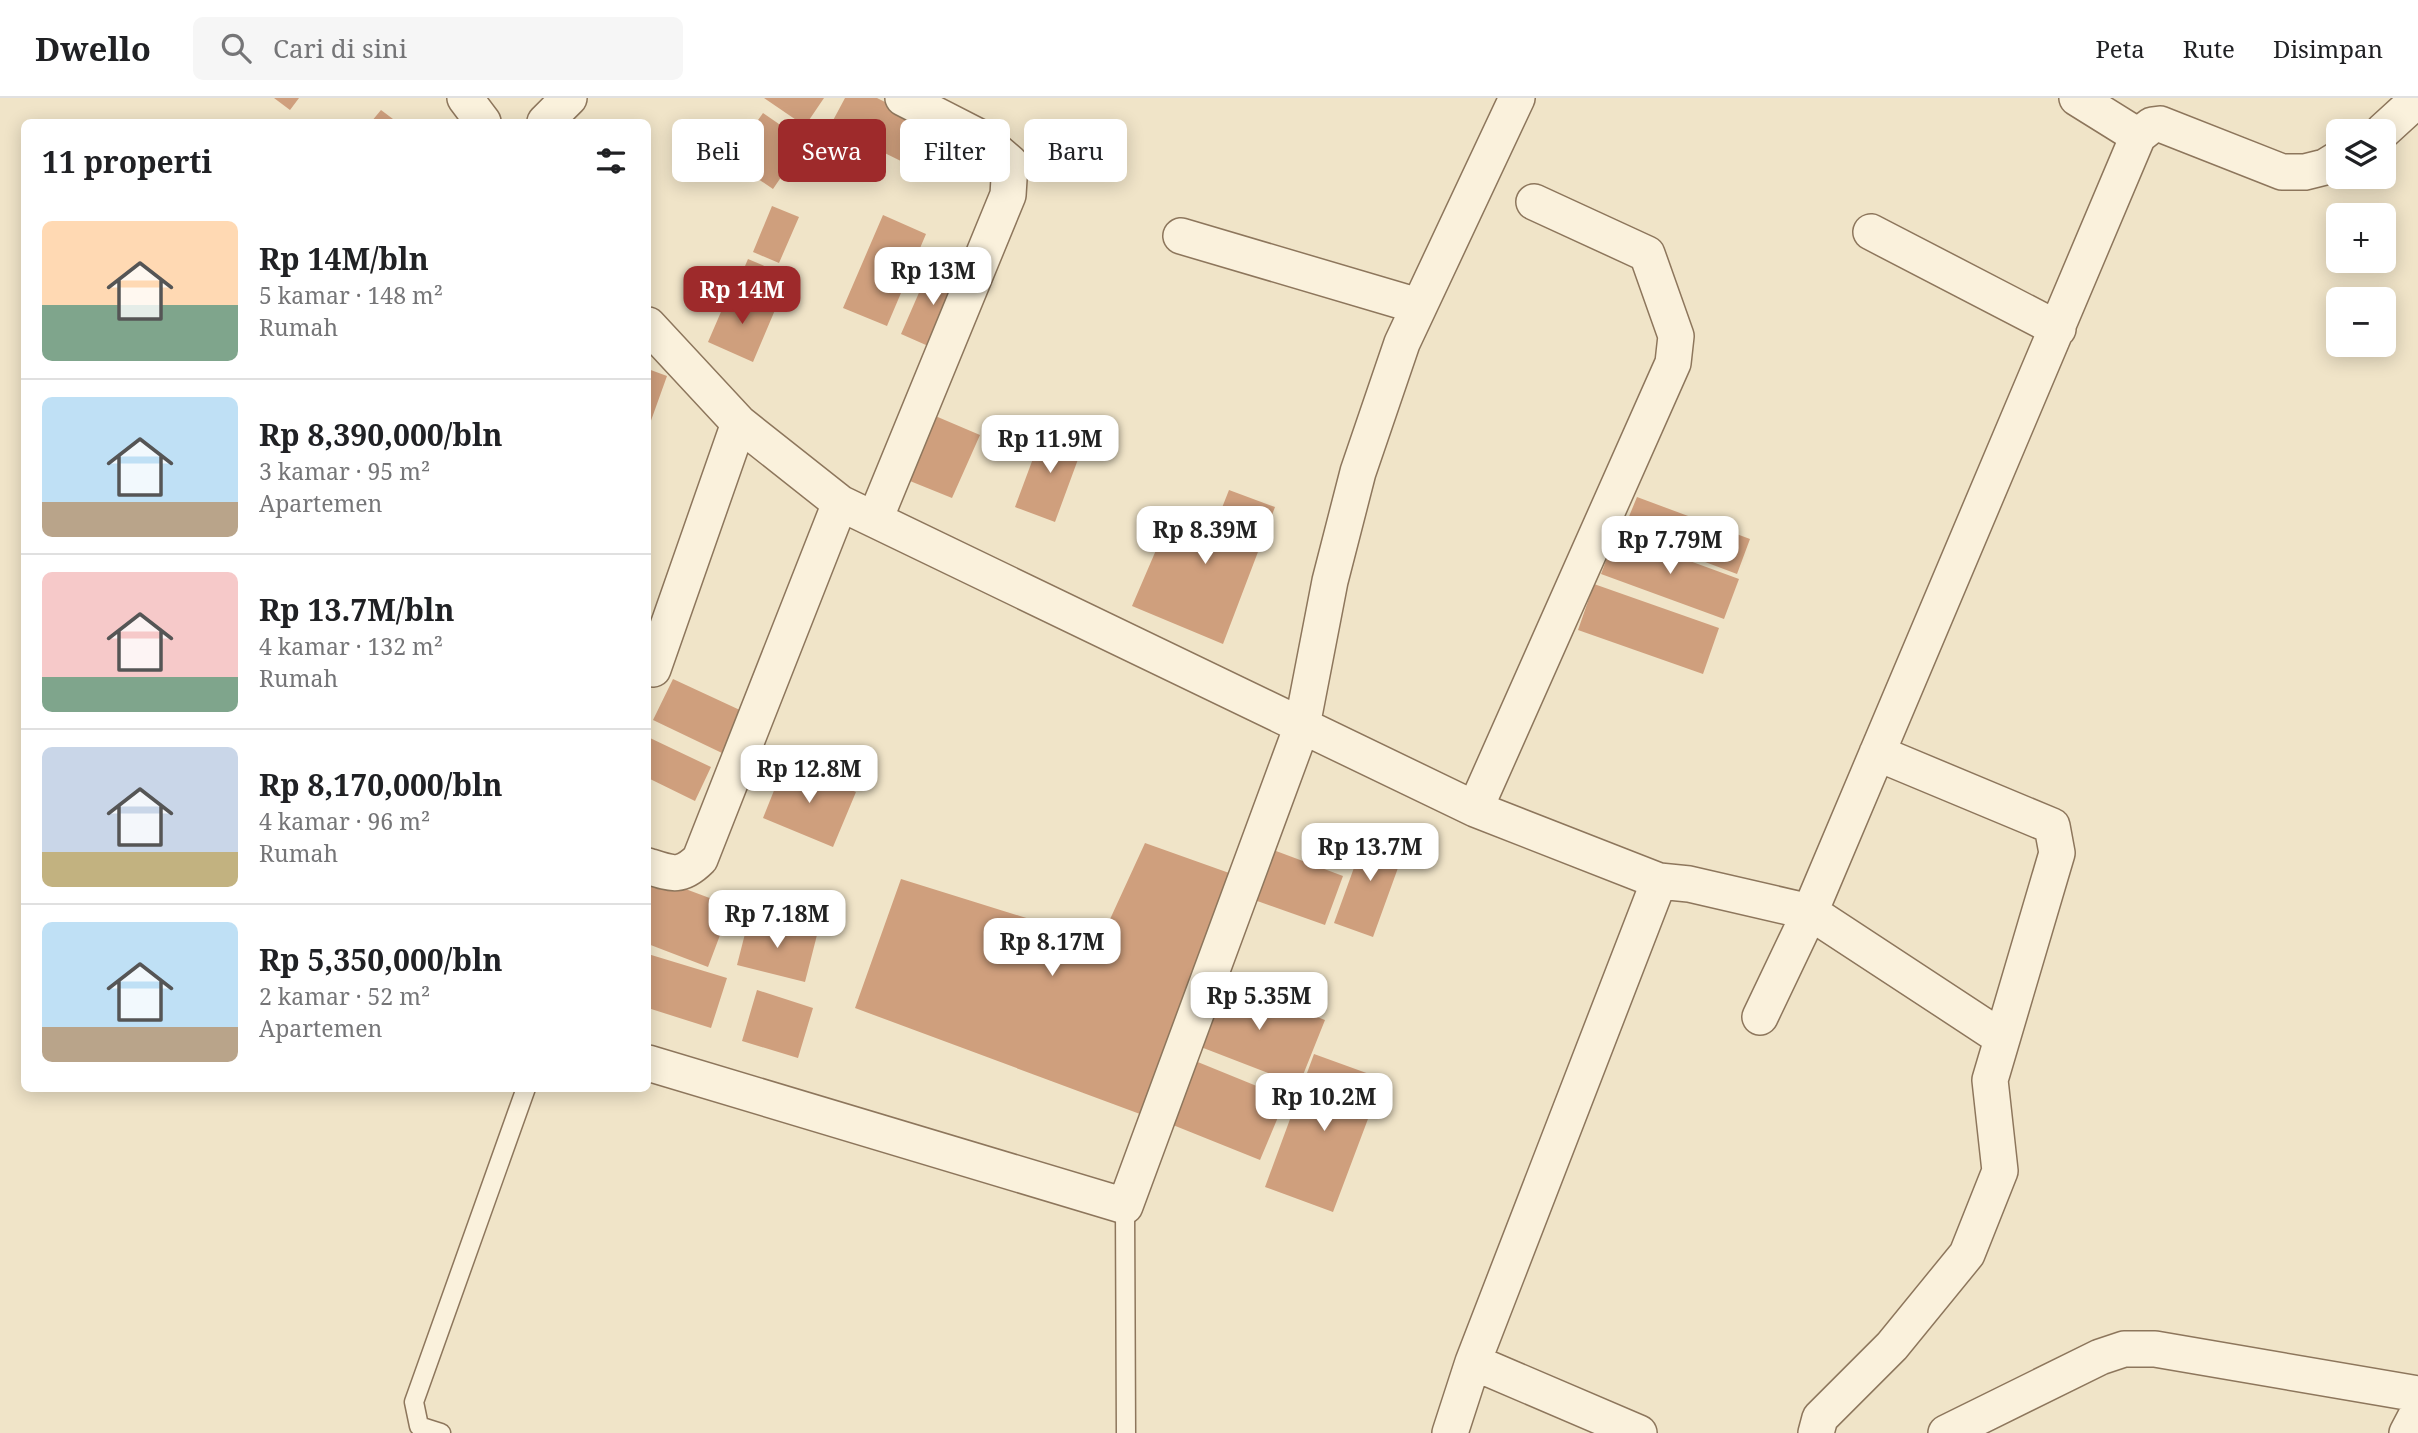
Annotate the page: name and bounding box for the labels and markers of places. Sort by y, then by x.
pin: Rp 13M [876,248,990,307]
pin: Rp 14M [685,266,799,326]
pin: Rp 11.9M [978,416,1122,475]
pin: Rp 8.39M [1133,506,1277,566]
pin: Rp 7.79M [1598,517,1742,576]
pin: Rp 12.8M [737,746,881,805]
pin: Rp 13.7M [1298,824,1442,883]
pin: Rp 7.18M [705,890,849,950]
pin: Rp 8.17M [980,918,1124,978]
pin: Rp 5.35M [1187,972,1331,1032]
pin: Rp 10.2M [1252,1074,1396,1133]

